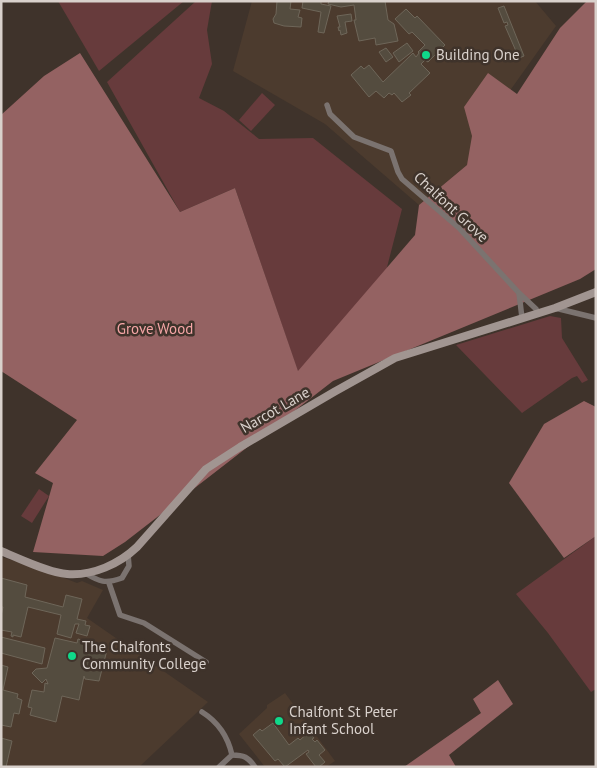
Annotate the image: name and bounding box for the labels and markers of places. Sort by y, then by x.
place label: Building One [436,45,520,64]
marker: Building One [420,49,432,61]
place label: The Chalfonts Community College [82,637,206,673]
marker: The Chalfonts Community College [66,650,78,662]
place label: Chalfont St Peter Infant School [289,702,398,738]
marker: Chalfont St Peter Infant School [273,715,285,727]

